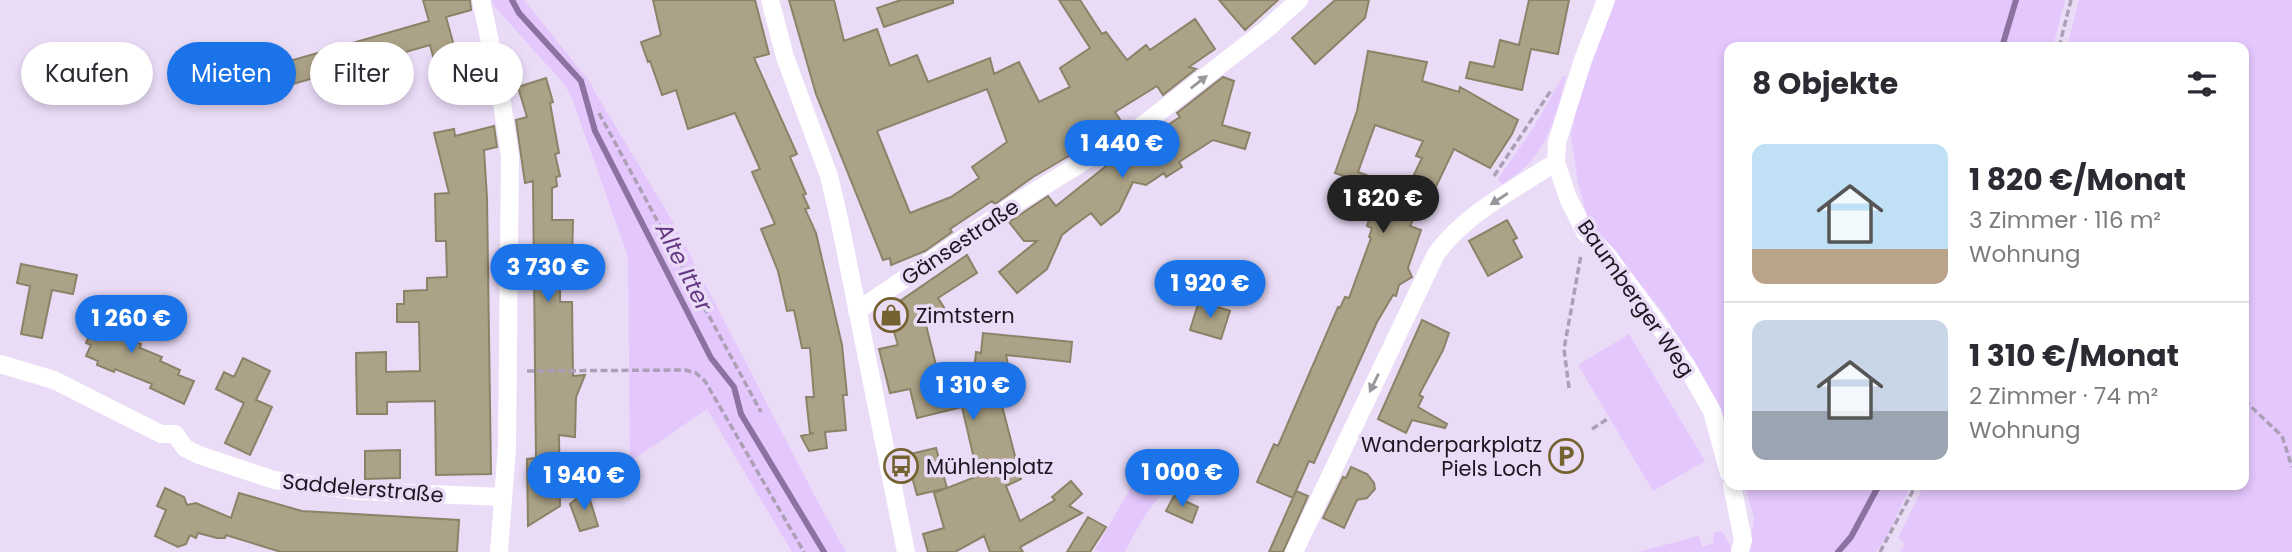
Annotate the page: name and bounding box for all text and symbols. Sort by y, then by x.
chip: Kaufen [21,42,153,105]
chip: Mieten [167,42,296,105]
chip: Filter [310,42,414,105]
chip: Neu [428,42,523,105]
text: 8 Objekte [1752,62,1898,105]
icon: filters [2183,65,2221,103]
one-way arrow [1189,74,1207,89]
pin: 1 440 € [1057,120,1187,180]
text: 1 440 € [1081,127,1163,159]
text: 1 820 €/Monat [1969,158,2186,201]
icon: home [1808,172,1892,256]
pin: 1 820 € [1318,176,1448,235]
text: 1 820 € [1343,182,1423,214]
street label: Gänsestraße [896,192,1024,292]
one-way arrow [1490,193,1509,206]
text: 3 Zimmer · 116 m² [1969,204,2161,236]
street label: Baumberger Weg [1571,214,1701,382]
water label: Alte Itter [648,216,721,318]
text: Wohnung [1969,238,2081,270]
pin: 3 730 € [483,244,613,304]
text: 3 730 € [506,251,590,283]
pin: 1 920 € [1145,260,1275,320]
text: 1 920 € [1171,267,1249,299]
pin: 1 260 € [66,296,196,355]
shop icon: Zimtstern [872,296,910,334]
place label: Zimtstern [916,301,1015,330]
text: 1 260 € [91,302,171,334]
text: 1 310 €/Monat [1969,334,2179,377]
icon: home [1808,348,1892,432]
pin: 1 310 € [908,362,1038,422]
text: 1 310 € [936,369,1010,401]
one-way arrow [1368,373,1379,393]
text: 2 Zimmer · 74 m² [1969,380,2158,412]
text: Wohnung [1969,414,2081,446]
place label: Wanderparkplatz Piels Loch [1361,430,1542,483]
parking icon: Wanderparkplatz Piels Loch [1547,437,1585,475]
bus stop icon: Mühlenplatz [882,447,920,485]
pin: 1 000 € [1117,449,1247,509]
pin: 1 940 € [519,452,649,512]
place label: Mühlenplatz [926,452,1053,481]
text: 1 000 € [1141,456,1223,488]
text: 1 940 € [543,459,625,491]
street label: Saddelerstraße [281,466,445,510]

